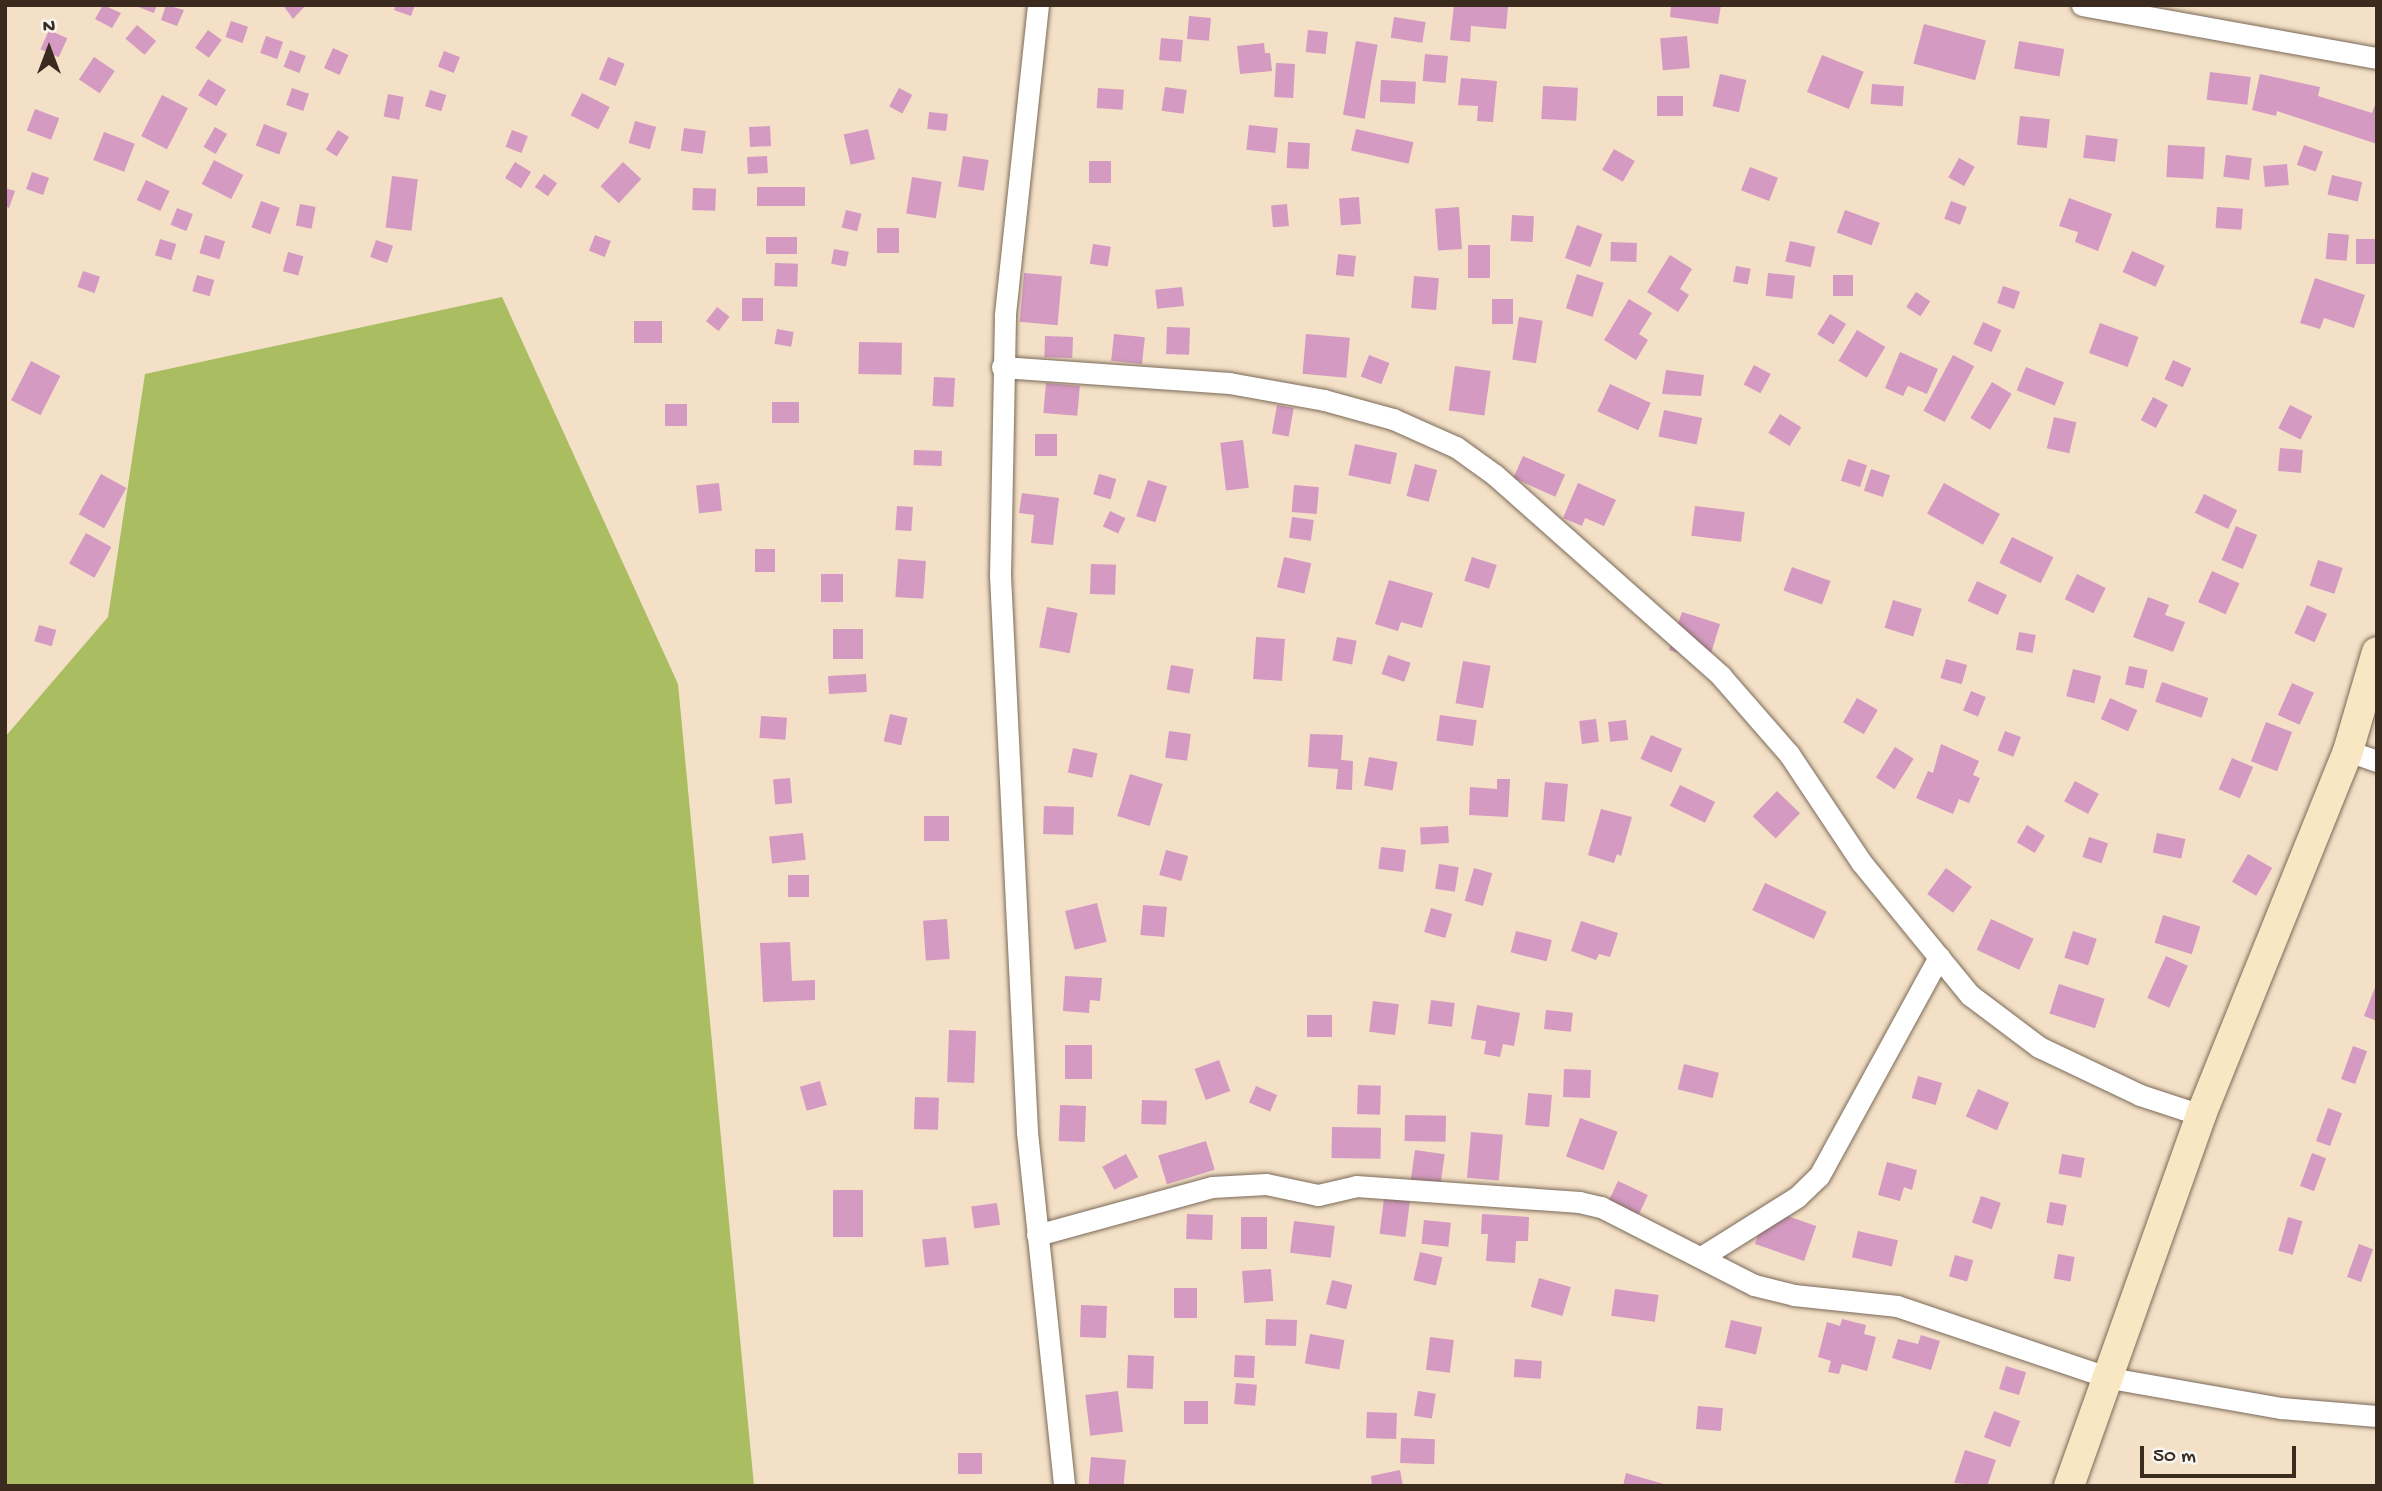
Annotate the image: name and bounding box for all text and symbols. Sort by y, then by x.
north arrow [14,14,84,84]
text: N [43,16,55,39]
scale bar [2144,1432,2300,1476]
text: 50 m [2153,1445,2196,1470]

